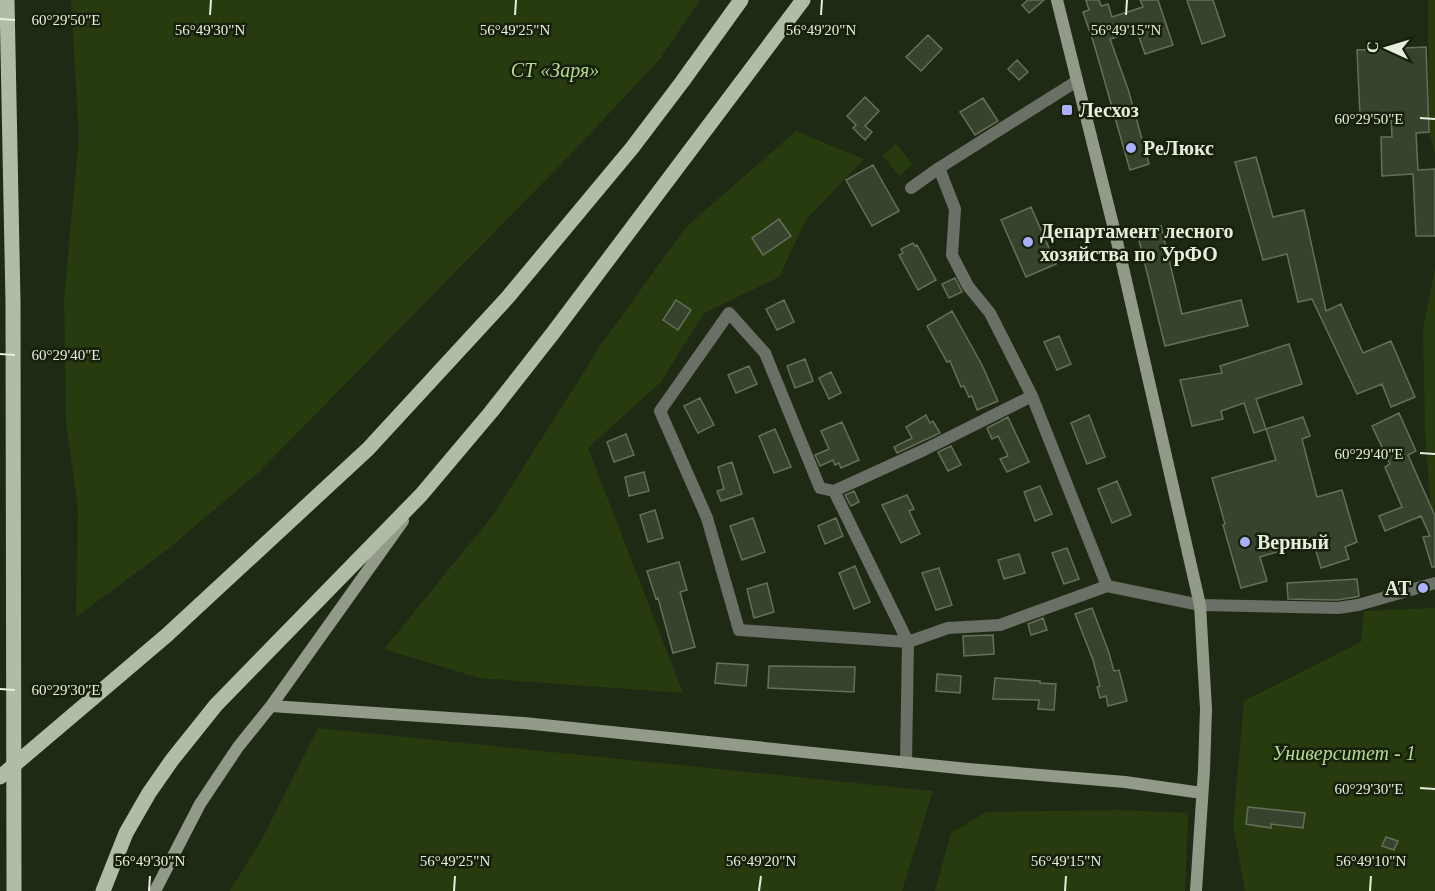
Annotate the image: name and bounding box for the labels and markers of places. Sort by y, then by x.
place label: Лесхоз [1079,99,1139,121]
marker: Лесхоз [1060,103,1074,117]
place label: РеЛюкс [1143,137,1214,159]
marker: РеЛюкс [1124,141,1138,155]
place label: Департамент лесного хозяйства по УрФО [1040,220,1234,266]
marker: Департамент лесного хозяйства по УрФО [1021,235,1035,249]
place label: Верный [1257,531,1329,554]
marker: Верный [1238,535,1252,549]
place label: AT [1385,577,1412,599]
marker: AT [1416,581,1430,595]

